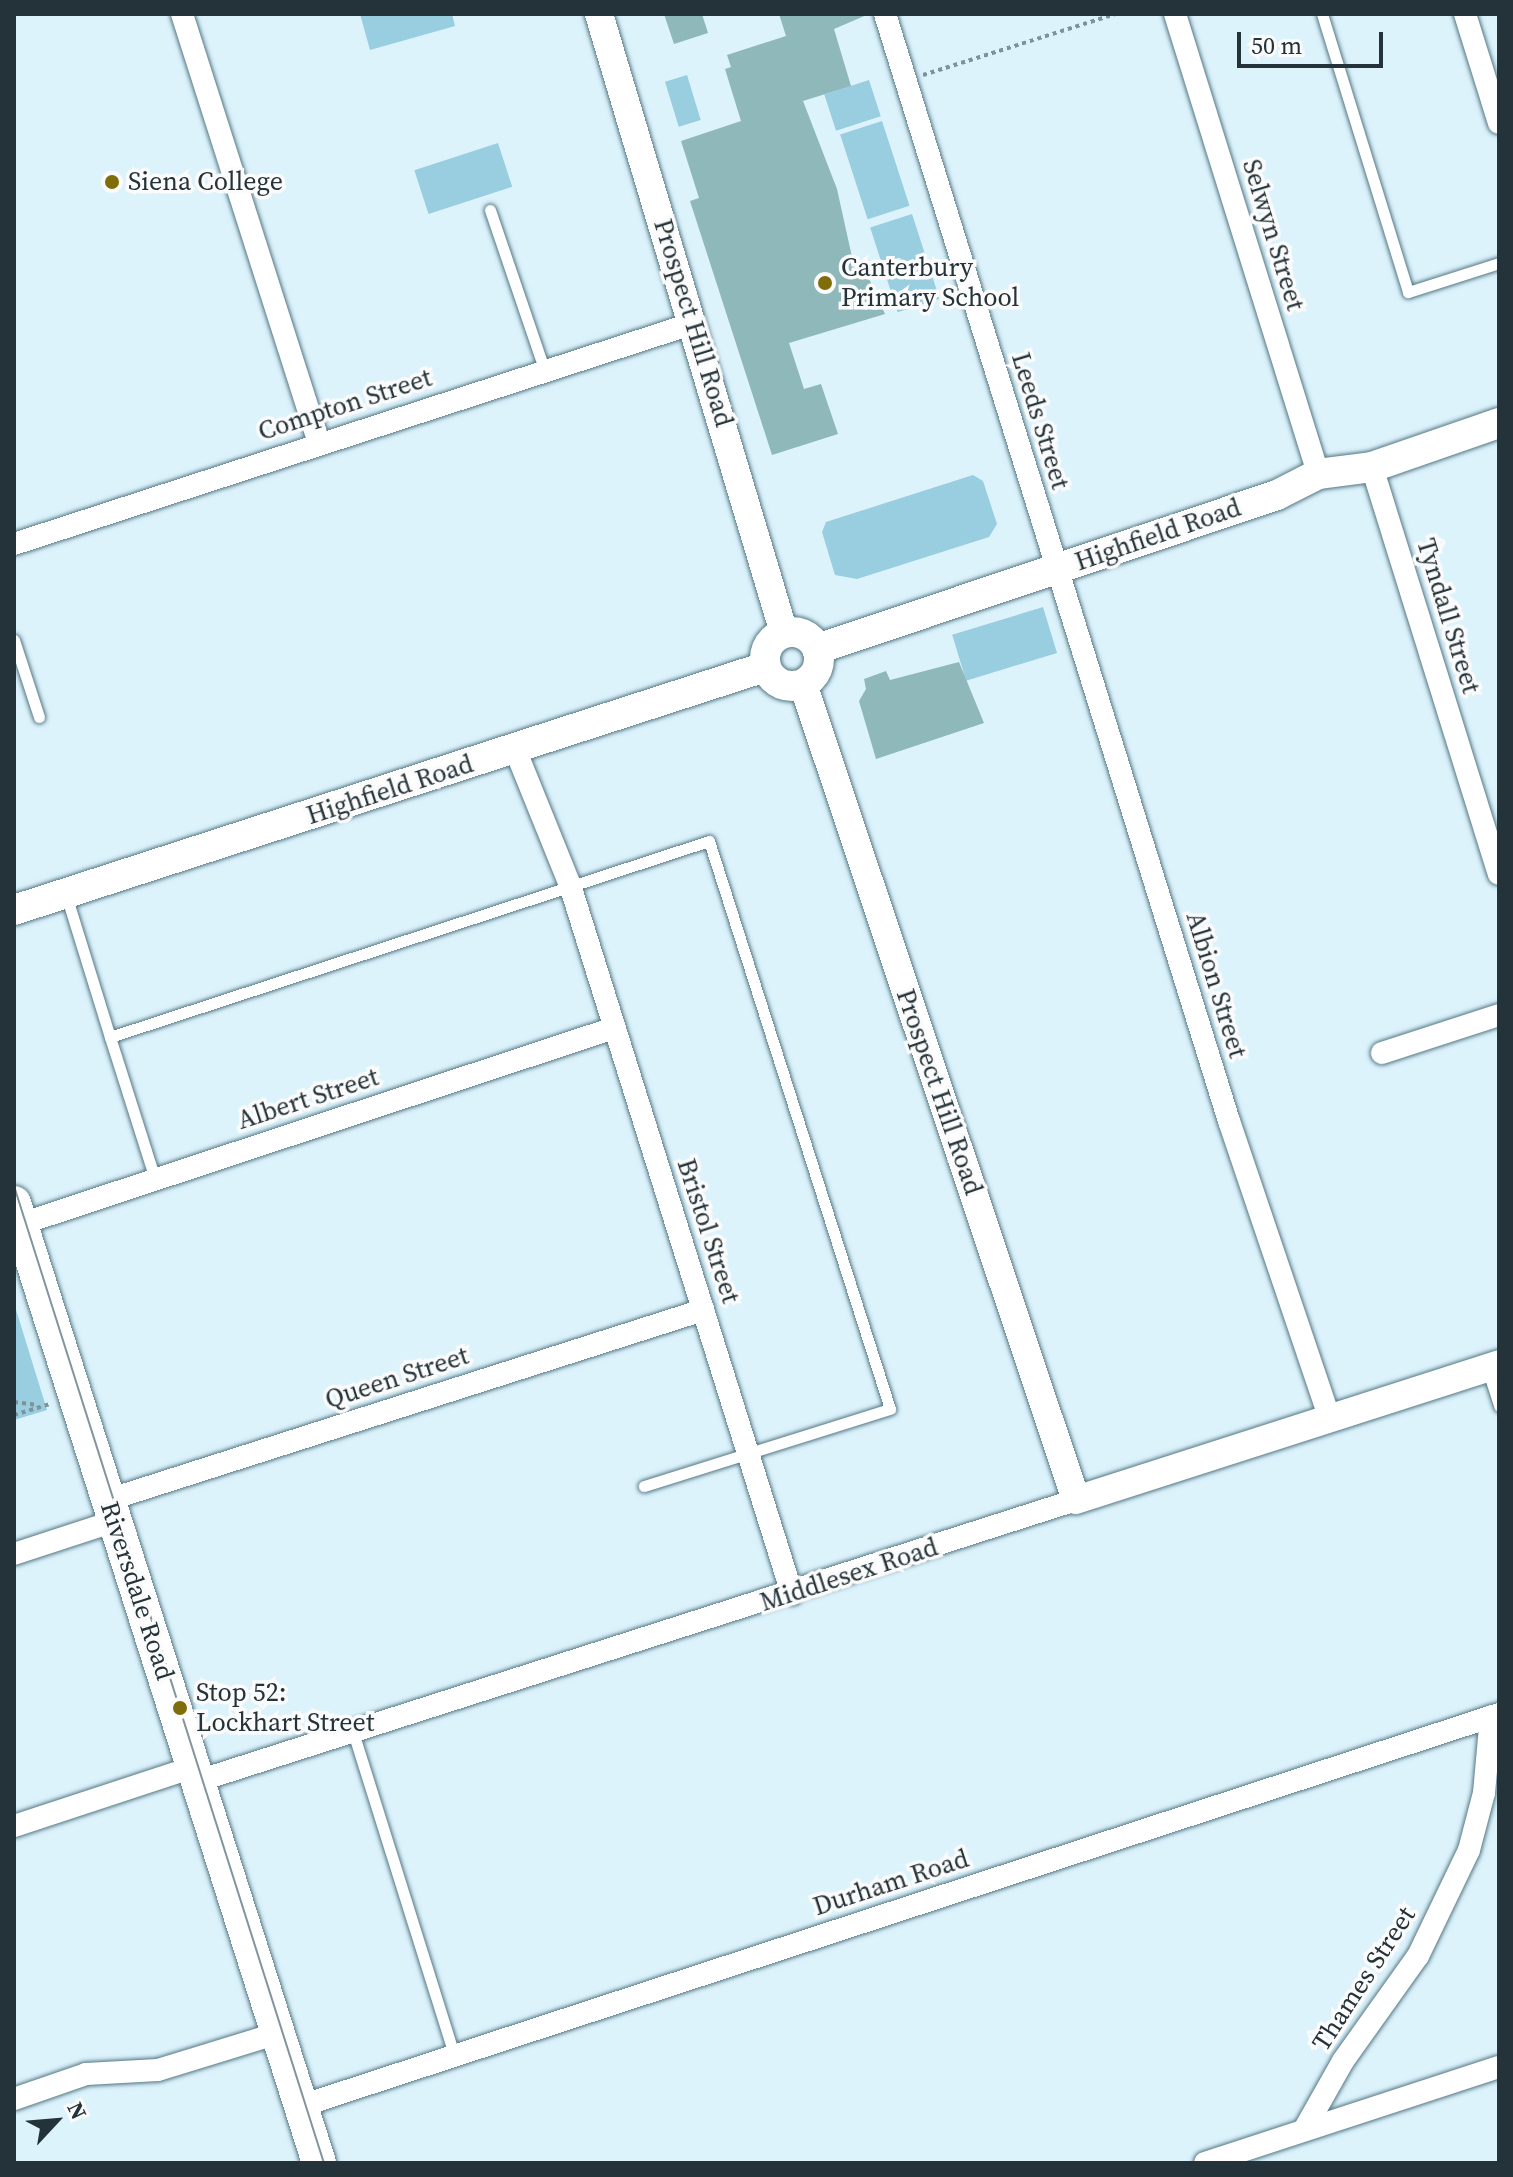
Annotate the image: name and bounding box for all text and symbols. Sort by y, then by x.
scale bar [1241,16,1387,66]
text: 50 m [1251,29,1302,62]
street label: Selwyn Street [1235,156,1311,314]
place label: Siena College [128,166,283,198]
marker: Siena College [103,173,121,191]
street label: Prospect Hill Road [647,215,739,431]
place label: Canterbury Primary School [841,252,1019,314]
marker: Canterbury Primary School [816,274,834,292]
street label: Leeds Street [1004,349,1076,493]
street label: Compton Street [254,362,436,448]
street label: Highfield Road [1071,492,1245,578]
street label: Tyndall Street [1410,535,1486,697]
street label: Highfield Road [303,748,477,832]
street label: Albion Street [1179,908,1253,1062]
street label: Prospect Hill Road [889,985,989,1199]
street label: Albert Street [234,1062,382,1136]
street label: Bristol Street [670,1155,746,1307]
street label: Queen Street [321,1340,473,1416]
street label: Riversdale Road [93,1498,181,1684]
street label: Middlesex Road [756,1532,942,1618]
place label: Stop 52: Lockhart Street [196,1677,374,1738]
marker: Stop 52: Lockhart Street [171,1699,189,1717]
street label: Durham Road [809,1843,973,1923]
street label: Thames Street [1306,1901,1422,2057]
north arrow [16,2081,96,2161]
text: N [61,2097,95,2124]

